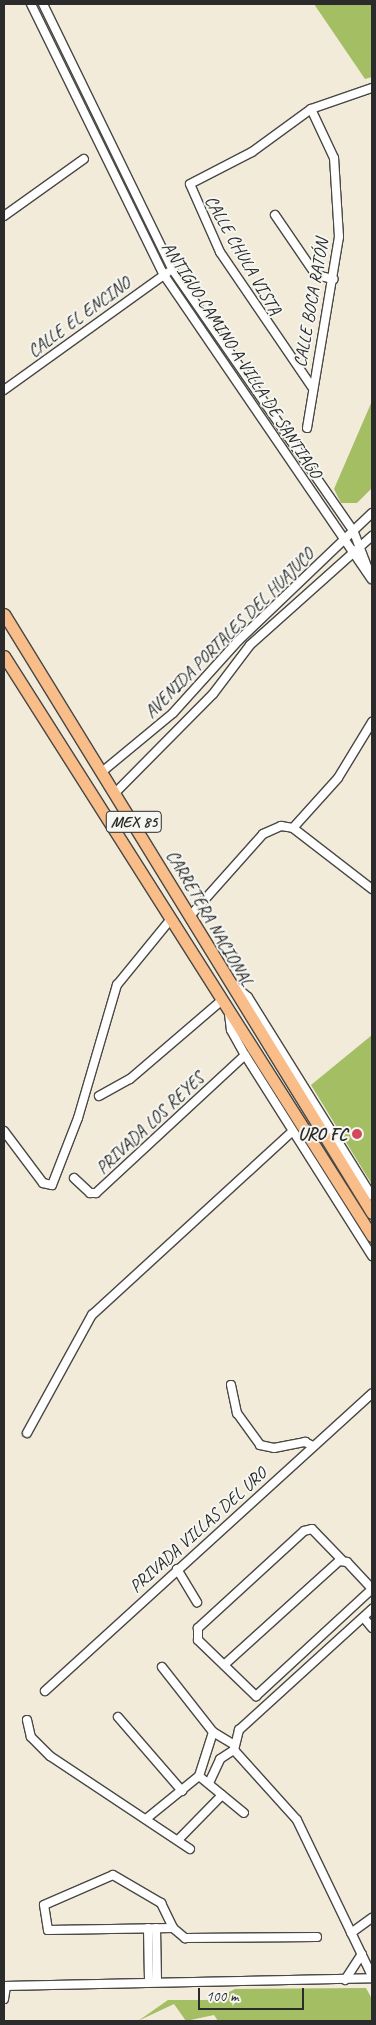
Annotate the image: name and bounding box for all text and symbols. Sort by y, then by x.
street label: CALLE CHULA VISTA [200,191,286,319]
street label: CALLE BOCA RATÓN [289,237,333,369]
street label: ANTIGUO CAMINO A VILLA DE SANTIAGO [157,238,327,482]
street label: CALLE EL ENCINO [24,273,134,361]
street label: AVENIDA PORTALES DEL HUAJUCO [140,544,318,722]
road number: MEX 85 [105,809,163,836]
street label: CARRETERA NACIONAL [162,845,258,991]
street label: PRIVADA LOS REYES [92,1068,208,1178]
place label: URO FC [298,1123,347,1145]
marker: URO FC [351,1128,363,1140]
street label: PRIVADA VILLAS DEL URO [125,1463,271,1597]
scale bar [201,1978,307,2010]
text: 100 m [206,1987,238,2006]

